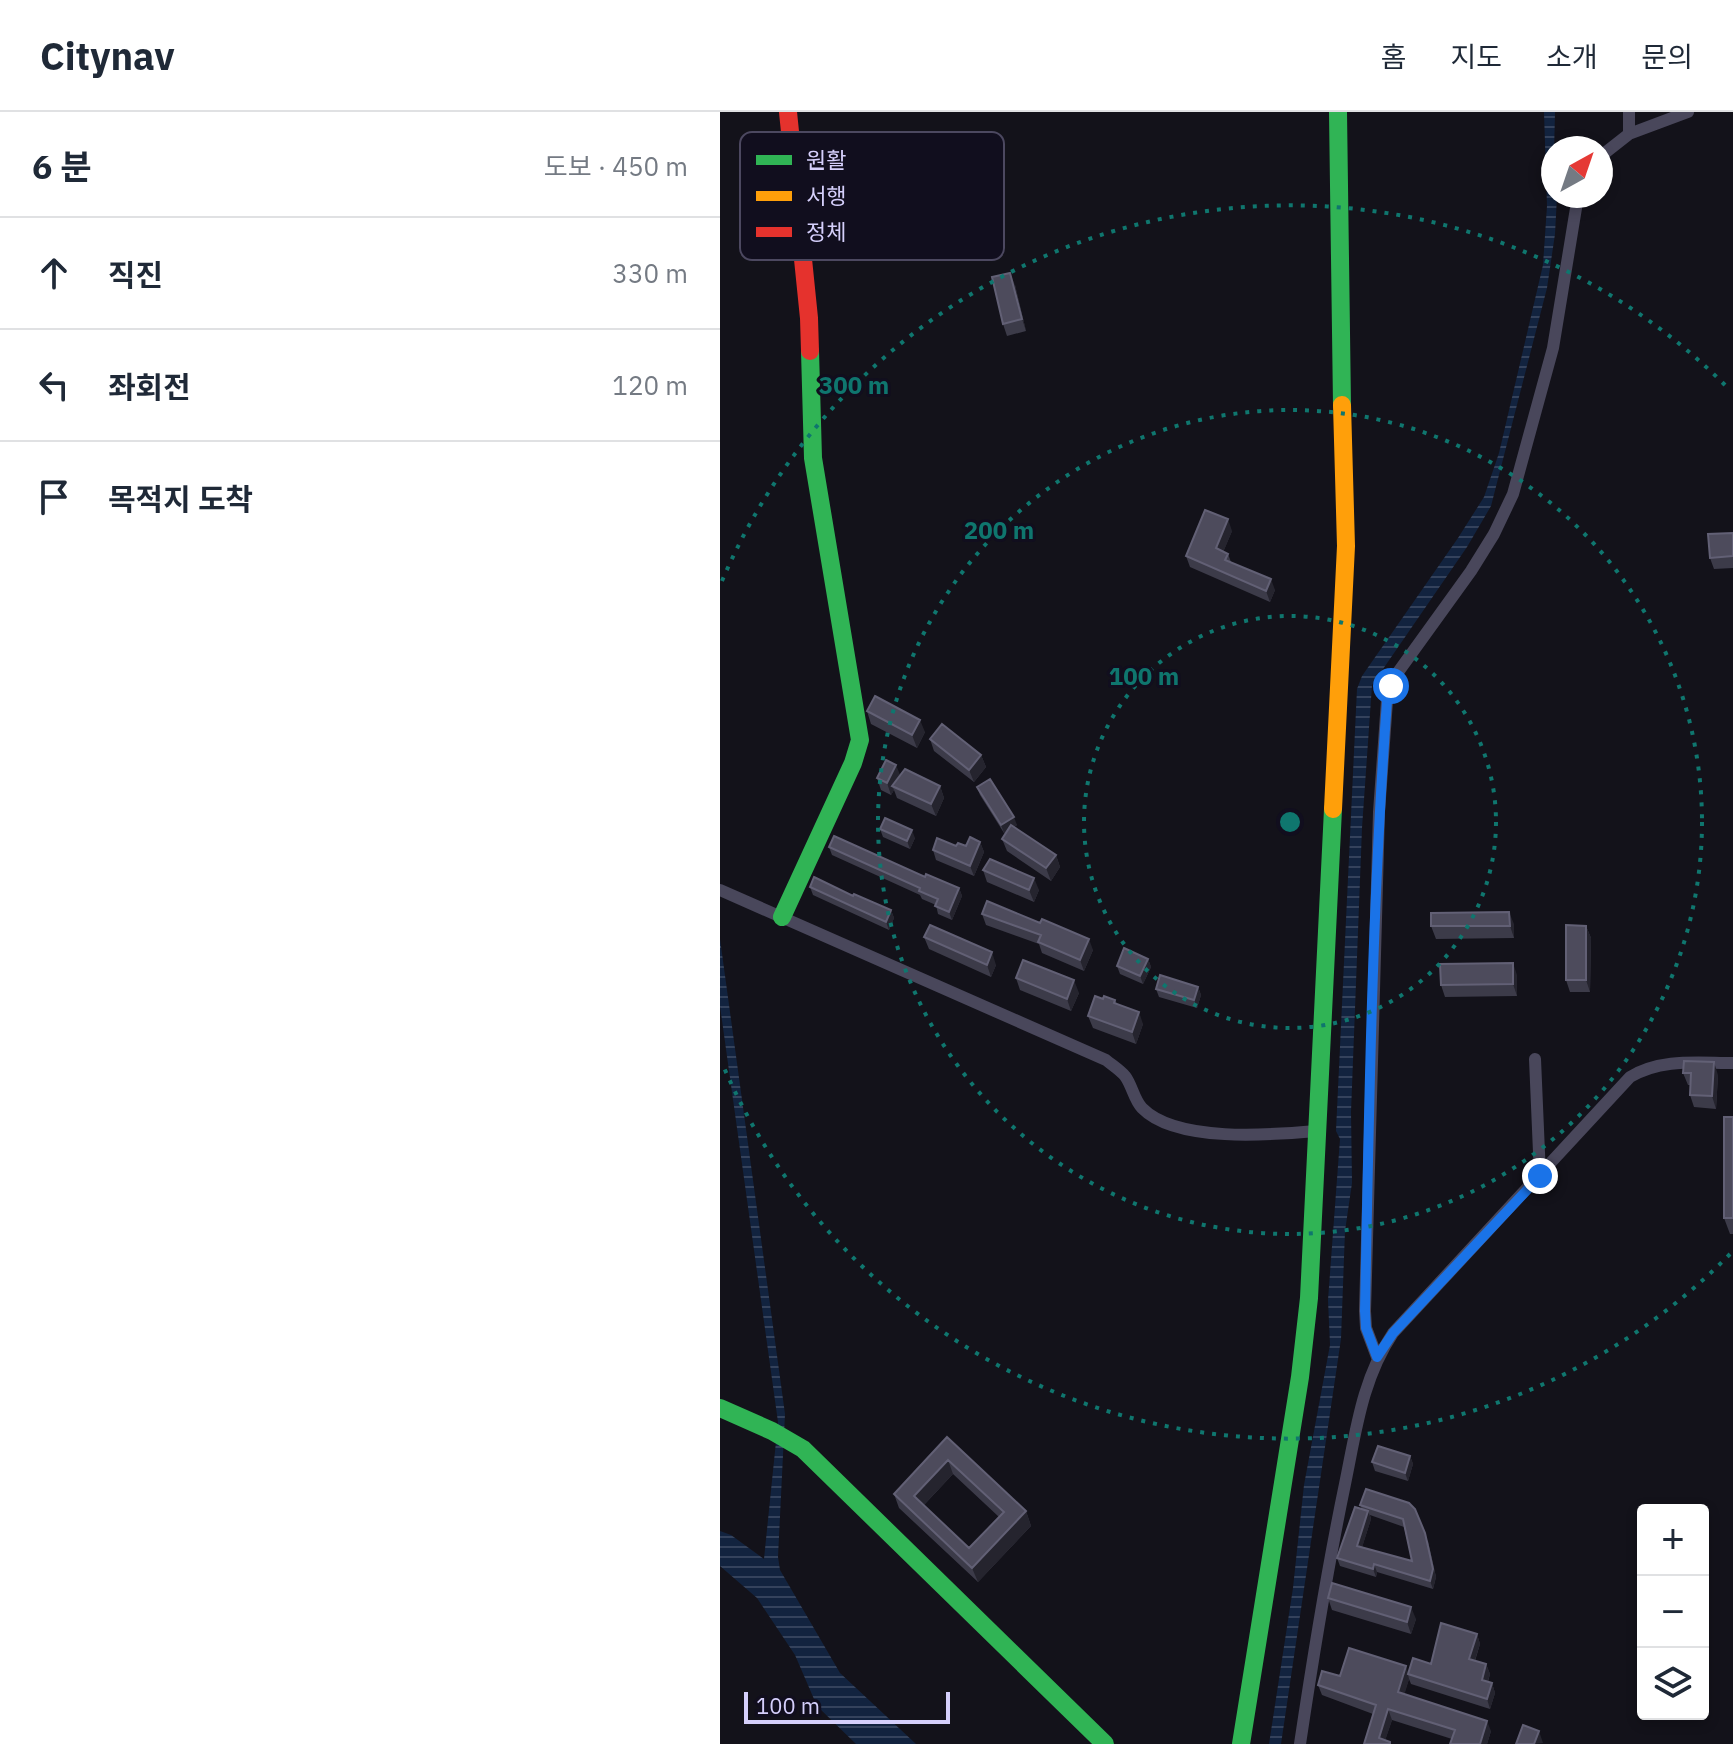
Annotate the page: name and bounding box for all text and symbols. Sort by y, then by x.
text: Citynav [40,31,175,80]
text: 홈 [1381,38,1406,75]
text: 지도 [1450,38,1502,75]
text: 소개 [1546,38,1597,75]
text: 문의 [1641,38,1693,75]
legend [740,132,1004,260]
north arrow [1541,136,1613,208]
text: 6 분 [32,144,92,188]
text: 원활 [806,145,846,174]
text: 도보 · 450 m [544,149,688,183]
text: 서행 [806,181,846,210]
text: 정체 [806,217,846,246]
icon: ahead [32,251,76,295]
text: 직진 [108,255,163,294]
text: 330 m [612,256,688,290]
icon: left [32,363,76,407]
text: 좌회전 [108,367,191,406]
text: 120 m [612,368,688,402]
text: 300 m [819,369,889,401]
icon: arrive [32,475,76,519]
text: 목적지 도착 [108,479,253,518]
text: 200 m [964,514,1034,546]
text: 100 m [1109,660,1179,692]
route start [1373,668,1409,704]
centre of rings [1276,808,1304,836]
route end [1522,1158,1558,1194]
map controls [1637,1504,1709,1720]
button: + [1637,1504,1709,1576]
button: − [1637,1576,1709,1648]
button: layers [1637,1648,1709,1720]
scale bar [744,1688,950,1724]
text: 100 m [756,1691,820,1720]

